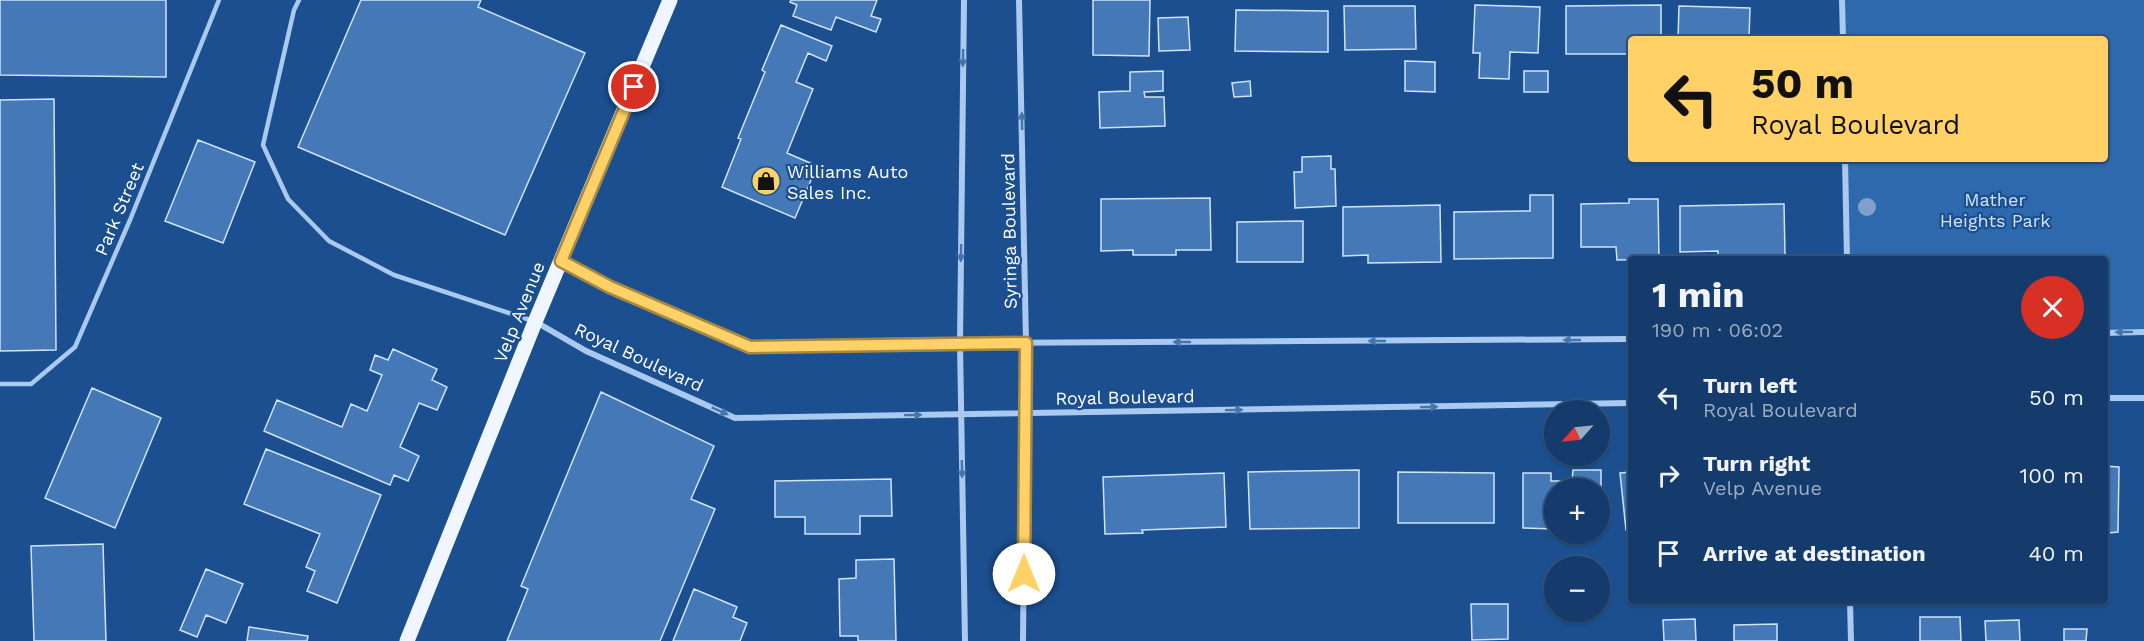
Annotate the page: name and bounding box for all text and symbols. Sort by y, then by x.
one-way arrow [958,49,968,68]
text: 50 m [1751,59,1854,108]
icon: left [1652,60,1730,138]
pin [608,61,659,112]
icon: arrive [617,70,650,103]
text: Royal Boulevard [1751,109,1960,141]
one-way arrow [1017,111,1026,130]
street label: Syringa Boulevard [997,153,1021,309]
street label: Park Street [90,159,148,259]
place label: Williams Auto Sales Inc. [787,161,908,203]
shop icon: Williams Auto Sales Inc. [750,165,782,197]
park label: Mather Heights Park [1940,189,2050,231]
one-way arrow [956,244,966,263]
street label: Velp Avenue [489,258,549,366]
text: 1 min [1652,274,1744,316]
button: close [2021,276,2084,339]
street label: Royal Boulevard [571,318,707,396]
text: 190 m · 06:02 [1652,318,1783,342]
one-way arrow [2115,327,2134,337]
one-way arrow [1563,335,1582,345]
one-way arrow [1368,336,1387,346]
one-way arrow [1173,337,1192,347]
text: Turn left [1703,373,1797,398]
icon: left [1652,381,1685,414]
street label: Royal Boulevard [1055,385,1195,409]
text: 50 m [2029,385,2084,410]
text: Royal Boulevard [1703,398,1858,422]
north arrow [1544,400,1610,466]
map controls [1544,400,1610,622]
one-way arrow [1420,402,1439,411]
one-way arrow [1225,405,1244,415]
one-way arrow [711,407,729,416]
one-way arrow [904,410,923,420]
text: Turn right [1703,451,1810,476]
icon: right [1652,459,1685,492]
one-way arrow [957,460,967,479]
text: 100 m [2020,463,2084,488]
text: Velp Avenue [1703,476,1822,500]
button: + [1544,478,1610,544]
icon: arrive [1652,537,1685,570]
text: Arrive at destination [1703,541,1926,566]
text: 40 m [2028,541,2084,566]
position arrow [992,542,1056,606]
button: − [1544,556,1610,622]

